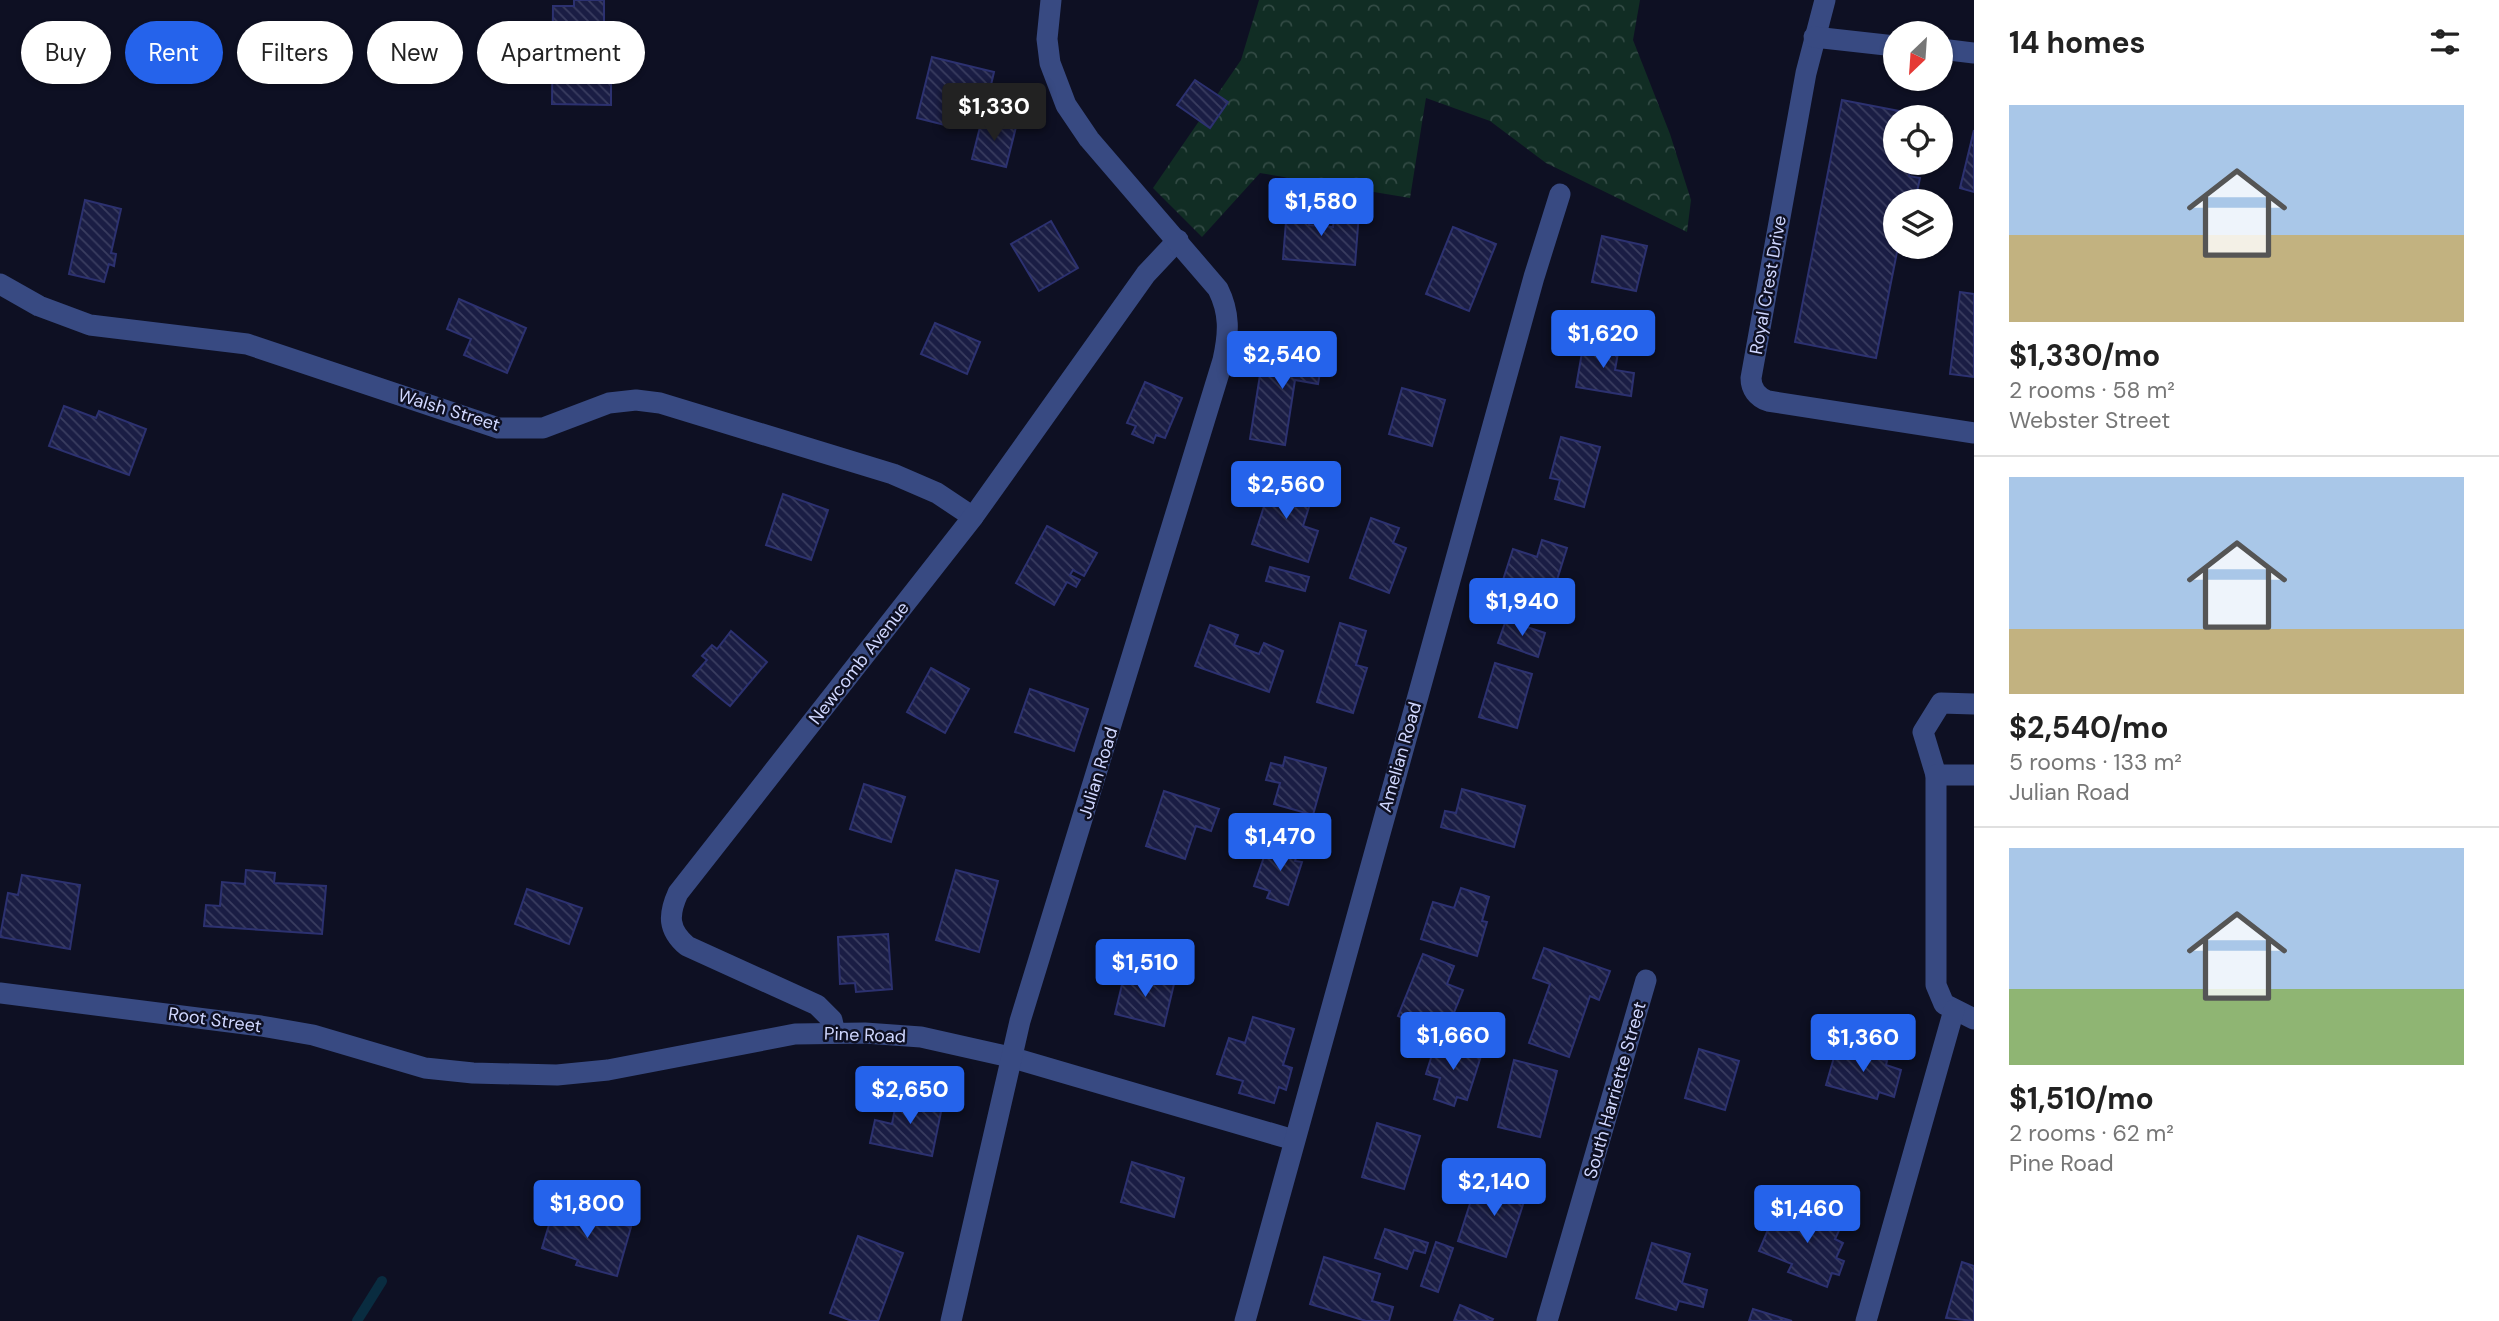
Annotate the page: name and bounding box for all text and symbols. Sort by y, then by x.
chip: Buy [21,21,111,84]
chip: Rent [125,21,223,84]
chip: Filters [237,21,353,84]
chip: New [367,21,463,84]
chip: Apartment [477,21,645,84]
north arrow [1883,21,1953,91]
map controls [1883,21,1953,259]
text: 14 homes [2009,23,2146,62]
icon: filters [2426,23,2464,61]
pin: $1,330 [937,83,1051,143]
text: $1,330 [958,91,1030,121]
button: locate [1883,105,1953,175]
icon: home [2174,150,2300,276]
pin: $1,580 [1264,178,1378,238]
text: $1,580 [1285,186,1357,216]
button: layers [1883,189,1953,259]
street label: Royal Crest Drive [1744,214,1792,356]
pin: $1,620 [1546,310,1660,370]
text: $1,620 [1567,318,1639,348]
pin: $2,540 [1225,332,1339,391]
text: $1,330/mo [2009,336,2160,375]
text: $2,540 [1243,339,1321,369]
text: 2 rooms · 58 m² [2009,375,2175,405]
street label: Walsh Street [395,383,503,437]
text: Webster Street [2009,405,2170,435]
pin: $2,560 [1229,462,1343,521]
text: $2,560 [1247,469,1325,499]
icon: home [2174,522,2300,648]
pin: $1,940 [1465,578,1579,638]
text: $1,940 [1485,586,1559,616]
street label: Newcomb Avenue [803,597,915,729]
street label: Amelian Road [1373,699,1427,815]
text: $2,540/mo [2009,708,2169,747]
street label: Julian Road [1073,724,1123,822]
text: 5 rooms · 133 m² [2009,747,2182,777]
text: Julian Road [2009,777,2130,807]
pin: $1,470 [1223,814,1337,873]
text: $1,470 [1244,821,1316,851]
icon: home [2174,893,2300,1019]
pin: $1,510 [1088,940,1202,999]
text: $1,510 [1112,947,1178,977]
street label: South Harriette Street [1578,999,1652,1181]
street label: Root Street [167,1002,263,1038]
pin: $1,660 [1396,1012,1510,1072]
pin: $1,360 [1806,1014,1920,1074]
text: $1,660 [1416,1020,1490,1050]
street label: Pine Road [824,1022,906,1048]
text: $1,360 [1827,1022,1899,1052]
pin: $2,650 [853,1066,967,1126]
text: $2,650 [871,1074,949,1104]
text: $1,510/mo [2009,1079,2154,1118]
text: 2 rooms · 62 m² [2009,1118,2174,1148]
text: Pine Road [2009,1148,2114,1178]
pin: $2,140 [1437,1158,1551,1218]
text: $2,140 [1458,1166,1530,1196]
pin: $1,800 [530,1180,644,1240]
pin: $1,460 [1750,1186,1864,1245]
text: $1,800 [550,1188,624,1218]
text: $1,460 [1770,1193,1844,1223]

